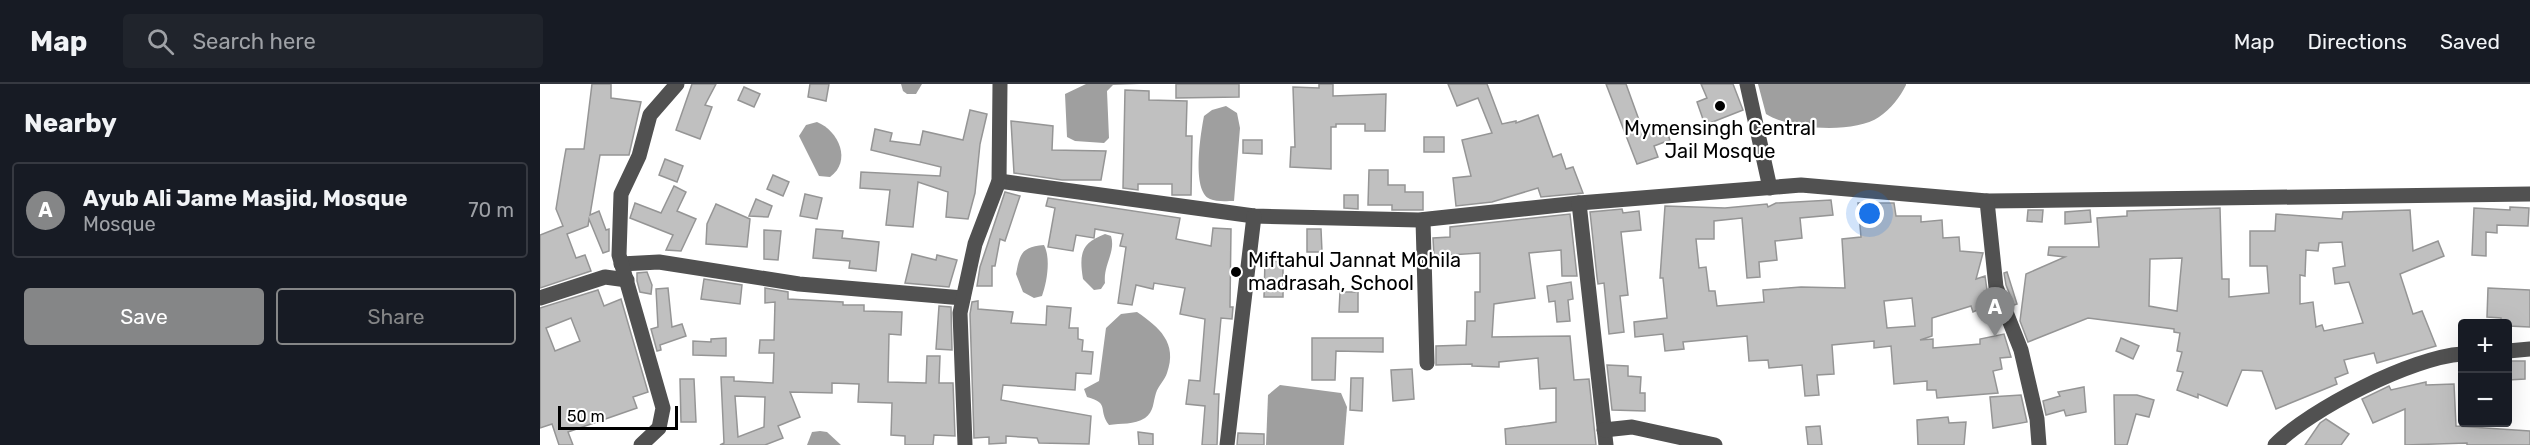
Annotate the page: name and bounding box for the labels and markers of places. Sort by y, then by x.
marker: Mymensingh Central Jail Mosque [1713,99,1727,113]
place label: Mymensingh Central Jail Mosque [1624,116,1816,163]
place label: Miftahul Jannat Mohila madrasah, School [1248,248,1461,295]
marker: Miftahul Jannat Mohila madrasah, School [1229,265,1243,279]
pin: A [1976,288,2014,337]

